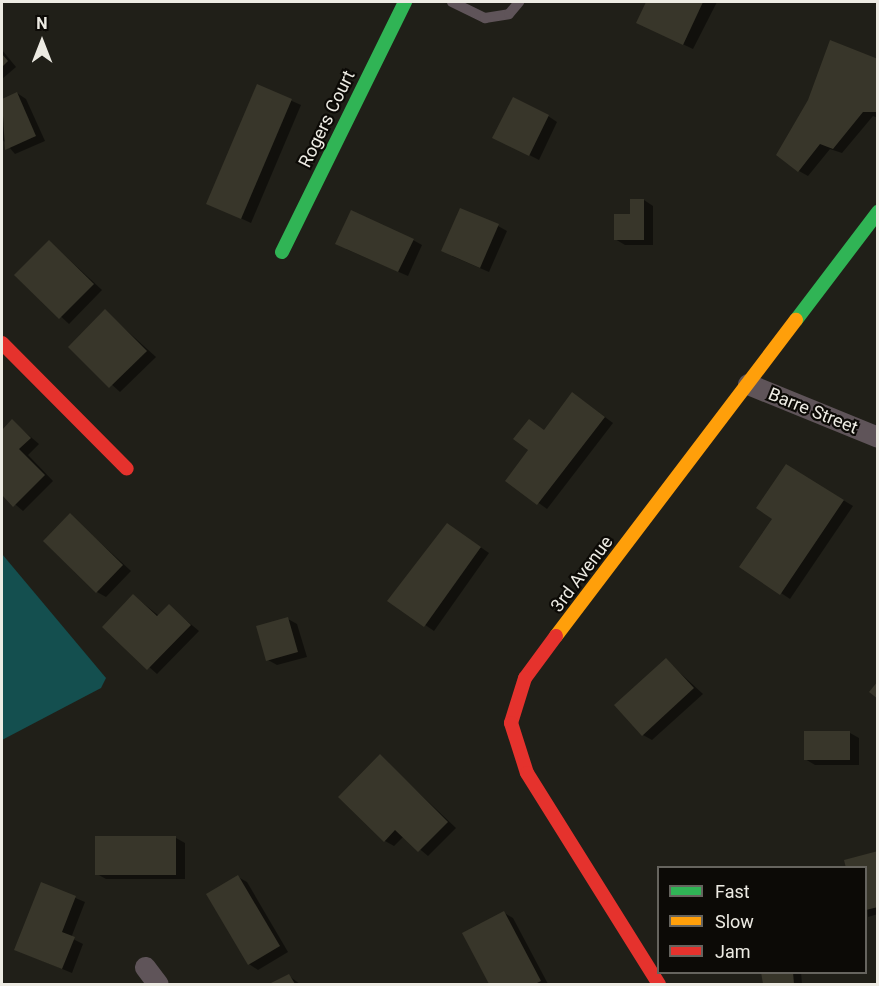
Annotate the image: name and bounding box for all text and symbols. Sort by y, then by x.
north arrow [12,12,72,72]
text: N [36,14,48,33]
street label: Rogers Court [294,67,360,171]
street label: Barre Street [765,383,861,439]
street label: 3rd Avenue [546,532,618,616]
legend [657,866,867,974]
text: Fast [715,881,750,902]
text: Slow [715,911,754,932]
text: Jam [715,941,751,962]

